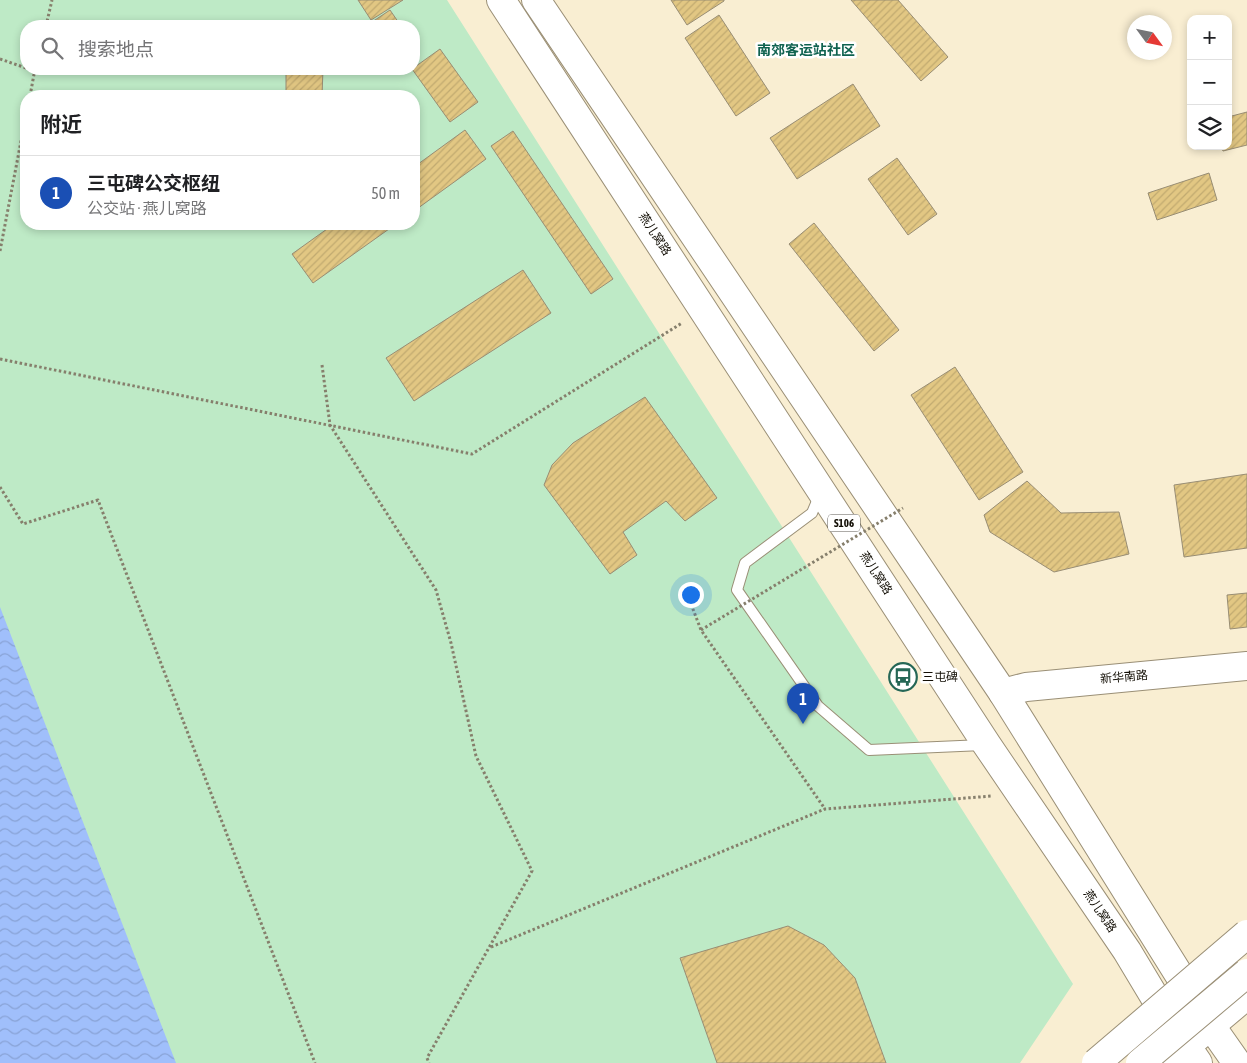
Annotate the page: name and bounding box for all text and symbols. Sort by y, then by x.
north arrow [1127,15,1172,60]
map controls [1187,15,1232,150]
button: + [1187,15,1232,60]
search box [20,20,420,75]
icon: search [38,34,66,62]
text: 搜索地点 [78,38,154,60]
district label: 南郊客运站社区 [757,42,855,58]
button: − [1187,60,1232,105]
button: layers [1187,105,1232,150]
text: 附近 [40,112,82,136]
text: 三屯碑公交枢纽 [87,172,220,194]
text: 1 [52,184,60,202]
text: 50 m [371,184,400,202]
text: 公交站 · 燕儿窝路 [87,199,207,217]
street label: 燕儿窝路 [636,210,674,258]
road number: S106 [828,514,860,532]
street label: 燕儿窝路 [857,549,895,597]
your location [678,582,704,608]
bus stop icon: 三屯碑 [888,662,918,692]
street label: 新华南路 [1099,668,1149,686]
place label: 三屯碑 [922,670,958,684]
pin: 1 [787,683,819,724]
street label: 燕儿窝路 [1081,887,1119,935]

